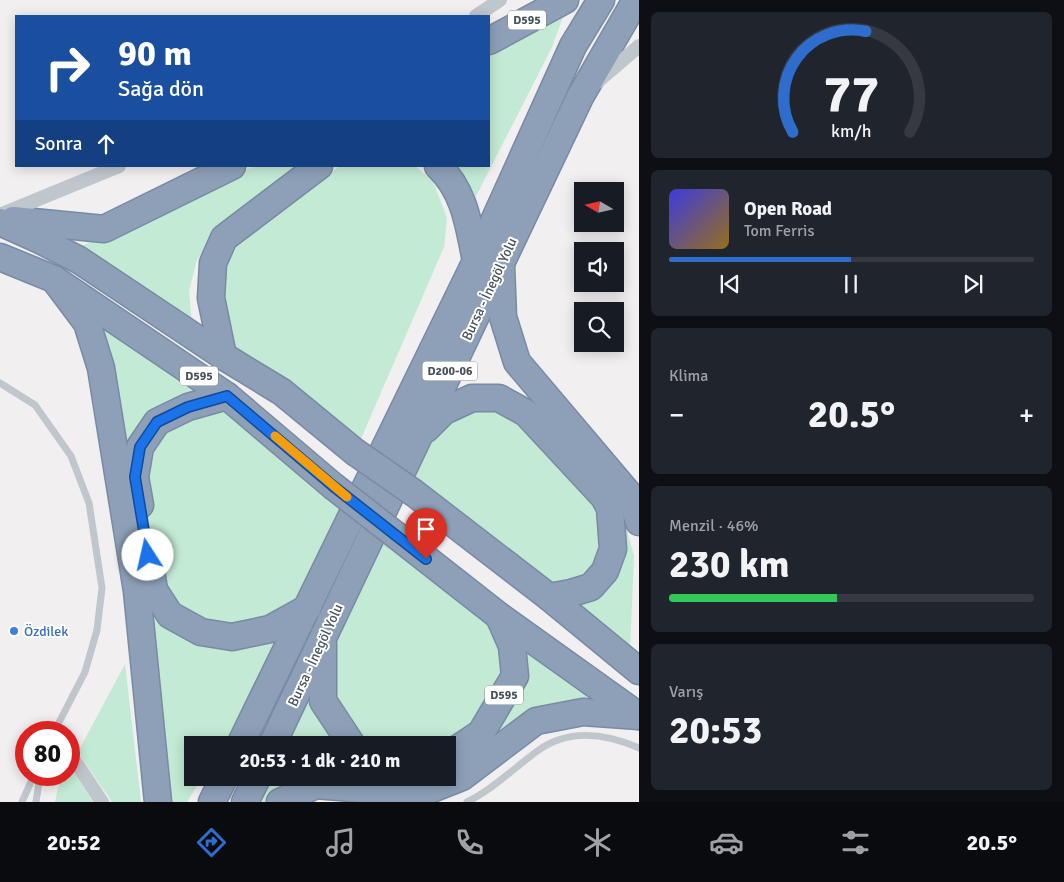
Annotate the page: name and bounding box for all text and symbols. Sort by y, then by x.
road number: D595 [508,10,546,30]
text: 90 m [118,32,192,75]
icon: right [35,35,100,100]
text: 77 [823,62,880,126]
text: Sağa dön [118,75,204,102]
text: km/h [831,120,872,142]
icon: ahead [92,130,120,158]
text: Sonra [35,132,82,156]
north arrow [574,182,624,232]
map controls [574,182,624,352]
text: Open Road [744,197,832,221]
text: Tom Ferris [744,221,814,241]
street label: Bursa - İnegöl Yolu [458,235,521,343]
button: sound [574,242,624,292]
icon: previous [716,270,744,298]
icon: pause [837,270,865,298]
icon: next [959,270,987,298]
button: search [574,302,624,352]
road number: D200-06 [422,362,478,381]
road number: D595 [180,366,218,386]
text: Klima [669,366,708,386]
text: 20.5° [808,391,895,438]
text: − [669,398,684,432]
text: + [1019,398,1034,432]
pin [405,508,447,559]
icon: arrive [412,515,440,543]
text: Menzil · 46% [669,516,759,536]
position arrow [121,528,173,580]
text: 230 km [669,541,790,588]
street label: Bursa - İnegöl Yolu [284,601,347,709]
place label: Özdilek [24,623,68,640]
marker: Özdilek [8,625,20,637]
text: Varış [669,682,703,702]
road number: D595 [485,686,523,704]
text: 20:53 [669,707,762,754]
speed limit sign: 80 [15,721,80,786]
text: 20:53 · 1 dk · 210 m [240,749,400,773]
icon: directions [194,825,229,860]
icon: music [323,825,358,860]
icon: phone [452,825,487,860]
icon: climate [580,825,615,860]
icon: car [709,825,744,860]
icon: filters [838,825,873,860]
text: 20:52 [47,829,101,856]
text: 20.5° [966,829,1017,856]

